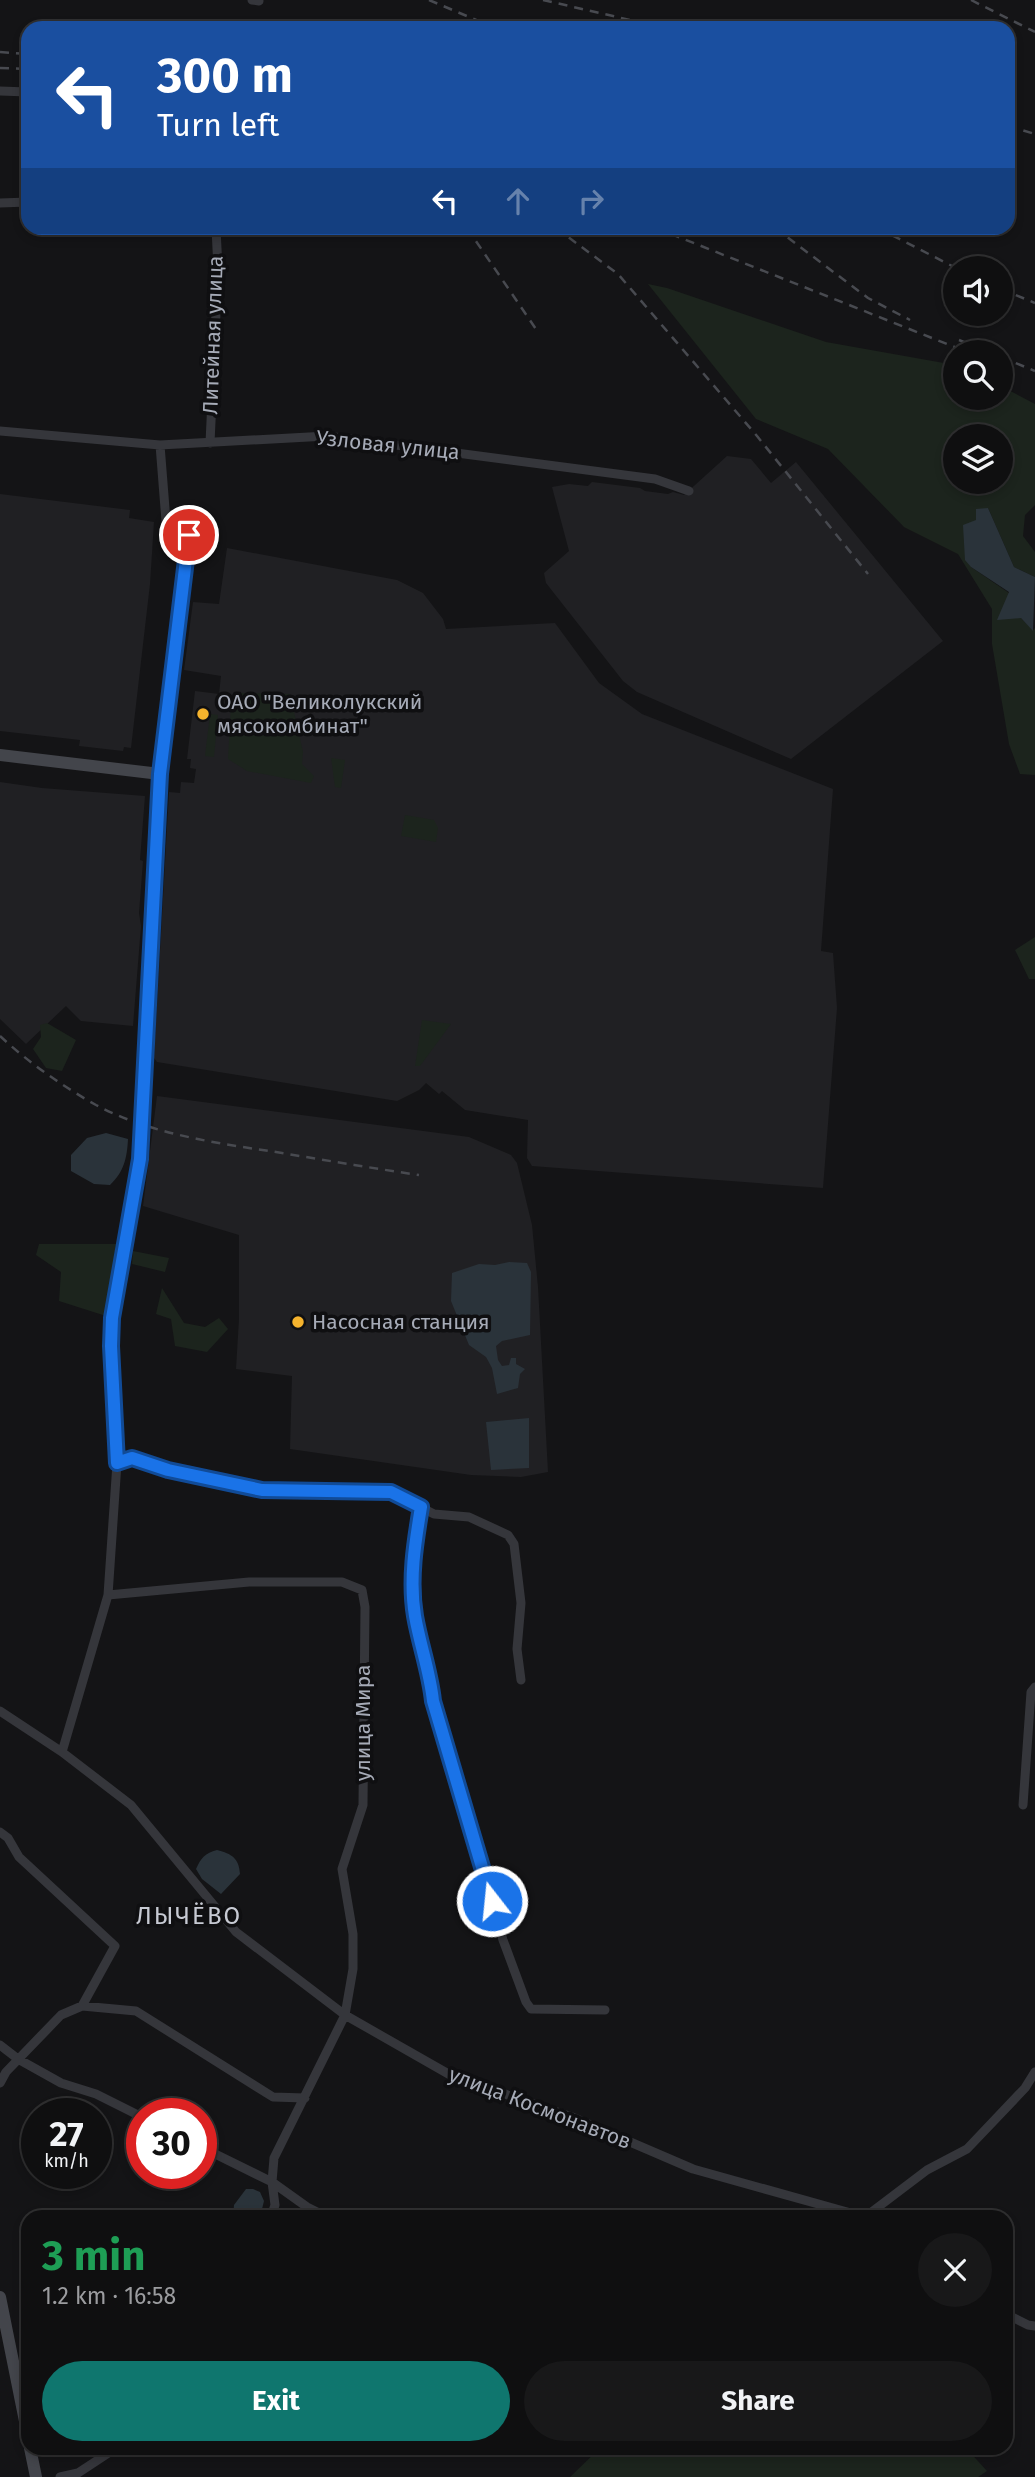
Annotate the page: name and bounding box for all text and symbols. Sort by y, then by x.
text: 300 m [157,46,293,105]
icon: left [42,49,133,140]
text: Turn left [157,106,279,144]
icon: left [426,182,464,220]
icon: ahead [499,182,537,220]
icon: right [572,182,610,220]
street label: Литейная улица [197,255,229,415]
map controls [943,256,1013,494]
button: sound [943,256,1013,326]
button: search [943,340,1013,410]
button: layers [943,424,1013,494]
street label: Узловая улица [315,425,461,465]
pin [159,505,219,565]
icon: arrive [170,516,208,554]
place label: ОАО "Великолукский мясокомбинат" [217,689,422,739]
marker: ОАО "Великолукский мясокомбинат" [195,706,211,722]
place label: Насосная станция [312,1309,490,1335]
marker: Насосная станция [290,1314,306,1330]
street label: улица Мира [350,1665,376,1781]
position arrow [455,1864,529,1938]
district label: ЛЫЧЁВО [136,1902,242,1930]
street label: улица Космонавтов [445,2061,635,2155]
speed limit sign: 30 [126,2098,217,2189]
text: 27 [49,2113,84,2155]
text: km/h [44,2150,89,2172]
text: 3 min [42,2231,145,2281]
button: close [918,2233,992,2307]
text: 1.2 km · 16:58 [42,2282,176,2310]
button: Exit [42,2361,510,2441]
button: Share [524,2361,992,2441]

